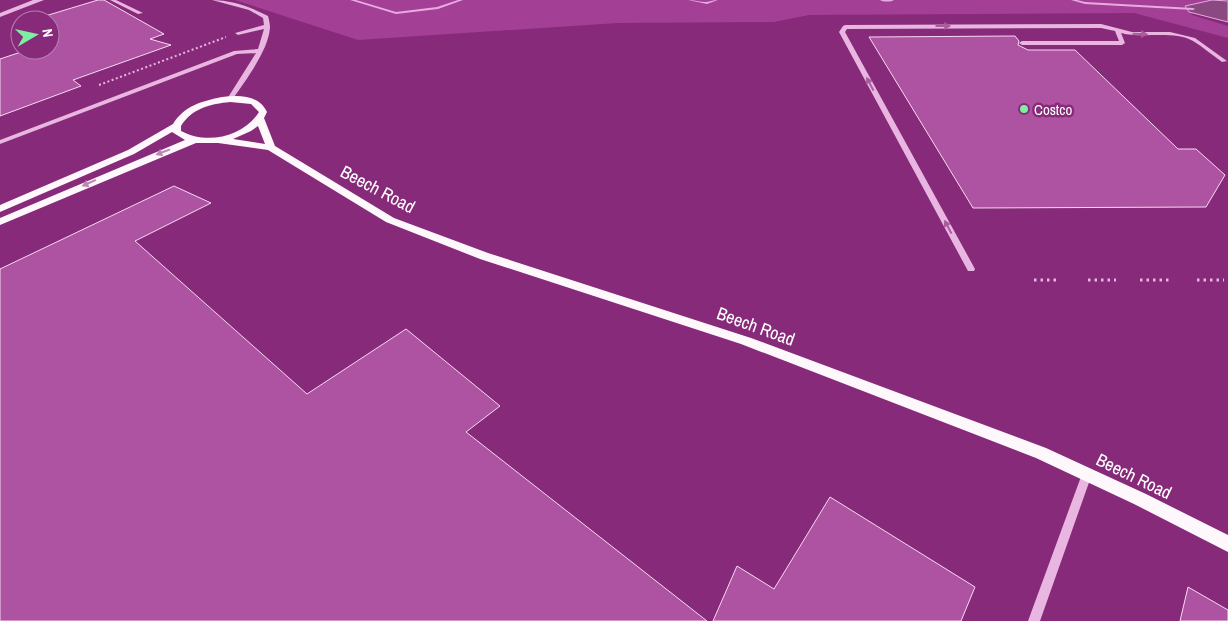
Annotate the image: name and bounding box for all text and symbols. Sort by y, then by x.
north arrow [10,10,60,60]
one-way arrow [935,22,951,30]
text: N [38,27,57,38]
one-way arrow [1132,30,1148,38]
one-way arrow [866,77,875,90]
place label: Costco [1034,99,1072,120]
marker: Costco [1018,103,1030,115]
one-way arrow [156,149,171,156]
street label: Beech Road [336,159,420,219]
one-way arrow [82,180,96,188]
one-way arrow [944,219,952,234]
street label: Beech Road [714,300,798,352]
street label: Beech Road [1092,447,1176,505]

